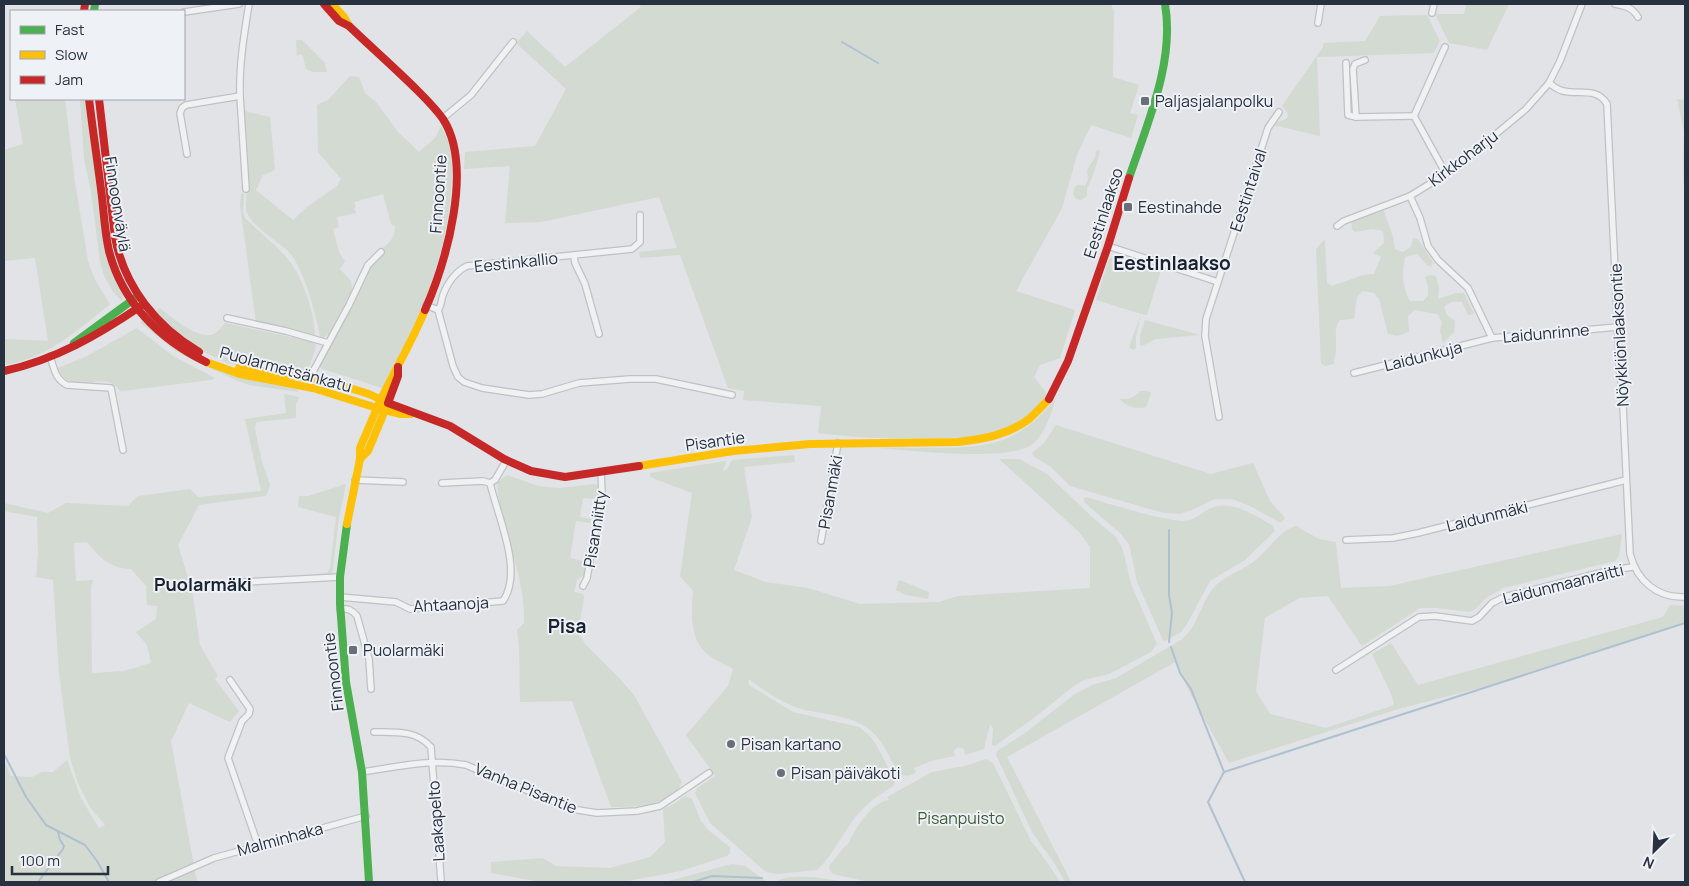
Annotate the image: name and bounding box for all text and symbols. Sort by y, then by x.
legend [10,10,185,100]
text: Fast [55,19,84,40]
text: Slow [55,44,88,65]
text: Jam [55,69,83,90]
place label: Paljasjalanpolku [1155,90,1273,112]
marker: Paljasjalanpolku [1139,95,1151,107]
street label: Kirkkoharju [1424,125,1502,191]
street label: Eestintaival [1224,146,1272,234]
street label: Finnoontie [424,154,452,234]
street label: Finnoonväylä [100,155,136,253]
street label: Eestinlaakso [1078,165,1128,261]
place label: Eestinahde [1138,196,1222,218]
marker: Eestinahde [1122,201,1134,213]
street label: Eestinkallio [473,247,559,277]
district label: Eestinlaakso [1113,250,1231,276]
street label: Nöykkiönlaaksontie [1604,263,1634,407]
street label: Laidunrinne [1502,318,1590,348]
street label: Laidunkuja [1382,336,1464,376]
street label: Puolarmetsänkatu [218,341,354,397]
street label: Pisantie [684,426,746,456]
street label: Pisanmäki [813,453,847,531]
street label: Pisanniitty [578,488,612,569]
street label: Laidunmäki [1444,495,1530,537]
street label: Laidunmaanraitti [1500,558,1626,610]
district label: Puolarmäki [154,572,252,596]
street label: Ahtaanoja [413,591,489,617]
district label: Pisa [548,613,586,639]
street label: Finnoontie [317,632,349,712]
place label: Puolarmäki [363,639,444,661]
marker: Puolarmäki [347,644,359,656]
place label: Pisan kartano [741,733,841,755]
marker: Pisan kartano [725,738,737,750]
street label: Vanha Pisantie [472,757,580,819]
place label: Pisan päiväkoti [791,762,900,784]
marker: Pisan päiväkoti [775,767,787,779]
street label: Laakapelto [422,780,450,862]
park label: Pisanpuisto [918,807,1004,829]
street label: Malminhaka [235,817,325,861]
north arrow [1629,826,1679,876]
scale bar [12,844,109,876]
text: 100 m [20,850,60,871]
text: N [1640,853,1657,874]

